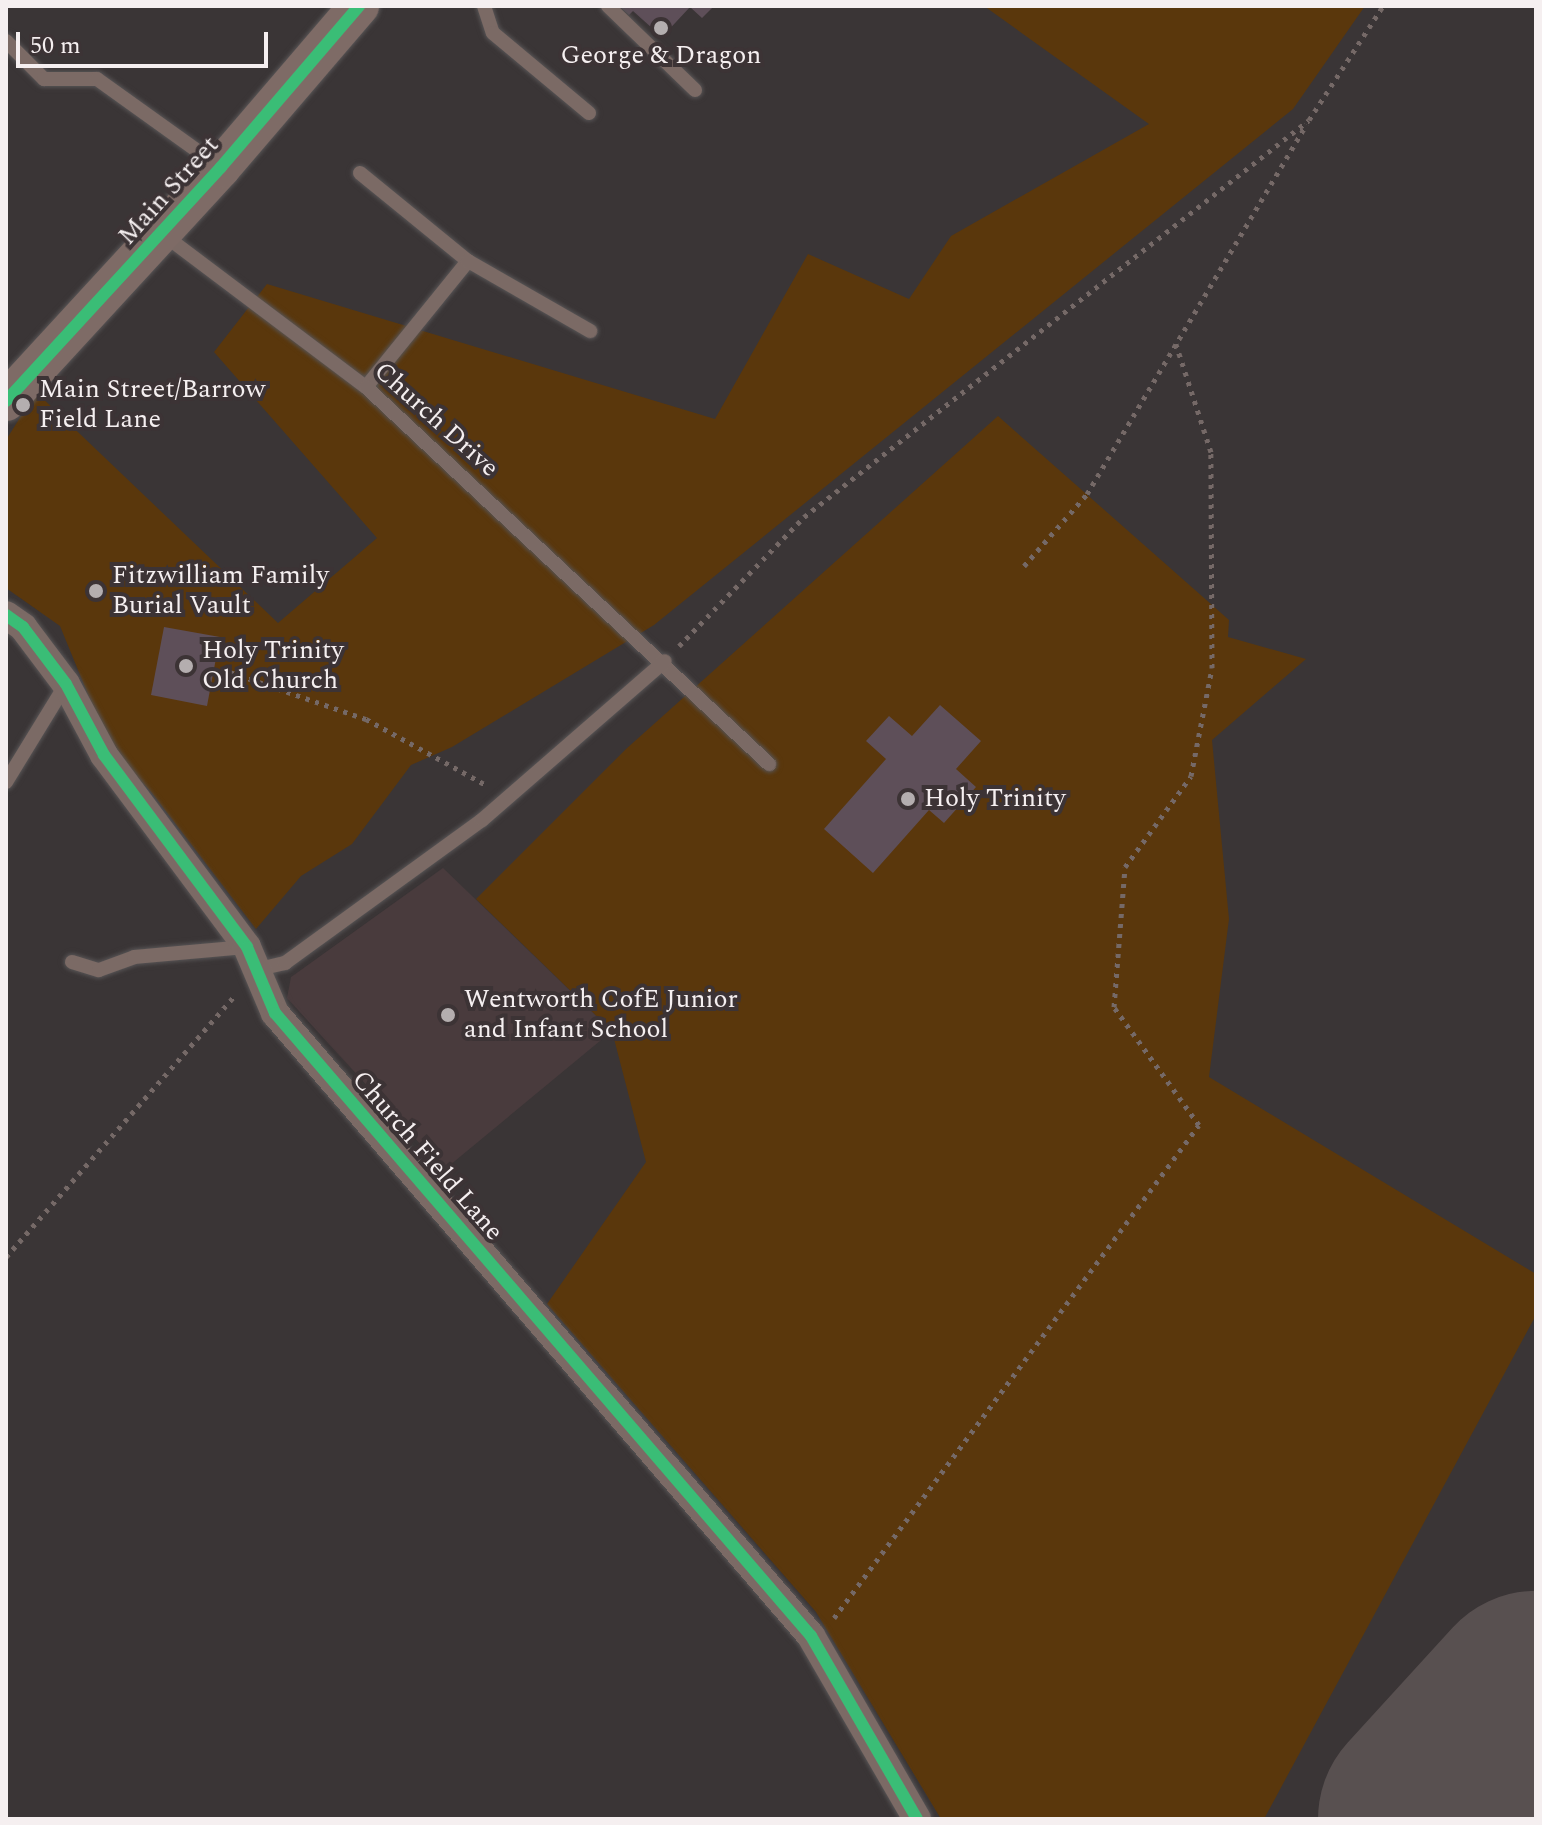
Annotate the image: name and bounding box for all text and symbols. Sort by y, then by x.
scale bar [20,16,272,66]
marker: George & Dragon [652,19,670,37]
text: 50 m [30,28,81,64]
place label: George & Dragon [561,40,761,72]
street label: Main Street [112,130,226,252]
street label: Church Drive [367,356,505,484]
place label: Main Street/Barrow Field Lane [39,374,265,436]
marker: Main Street/Barrow Field Lane [14,396,32,414]
place label: Fitzwilliam Family Burial Vault [112,560,329,622]
marker: Fitzwilliam Family Burial Vault [87,582,105,600]
place label: Holy Trinity Old Church [202,635,344,696]
marker: Holy Trinity Old Church [177,657,195,675]
place label: Holy Trinity [924,783,1066,815]
marker: Holy Trinity [899,790,917,808]
place label: Wentworth CofE Junior and Infant School [464,984,738,1046]
marker: Wentworth CofE Junior and Infant School [439,1006,457,1024]
street label: Church Field Lane [345,1065,509,1247]

